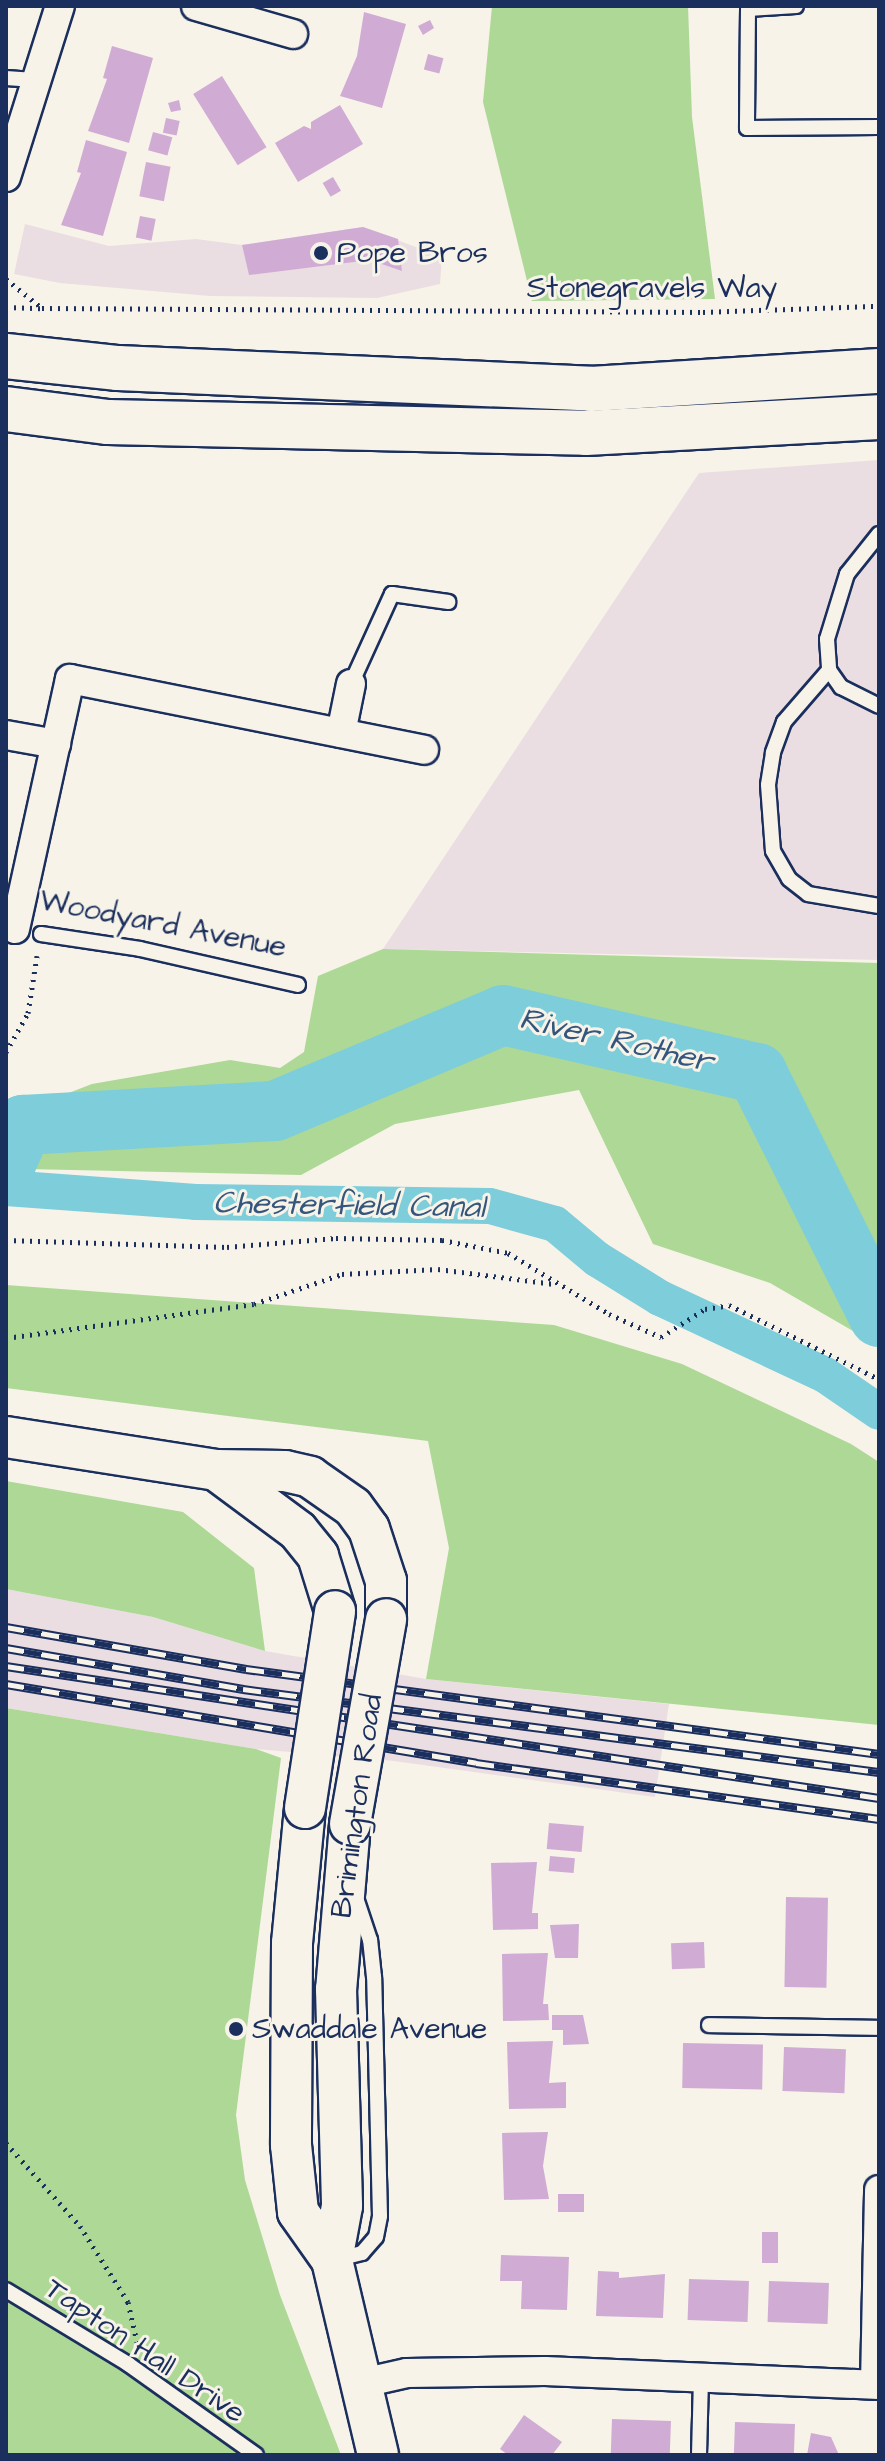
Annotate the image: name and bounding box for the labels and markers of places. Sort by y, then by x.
place label: Pope Bros [337,235,488,271]
marker: Pope Bros [312,244,330,262]
place label: Swaddale Avenue [252,2011,487,2047]
marker: Swaddale Avenue [227,2020,245,2038]

